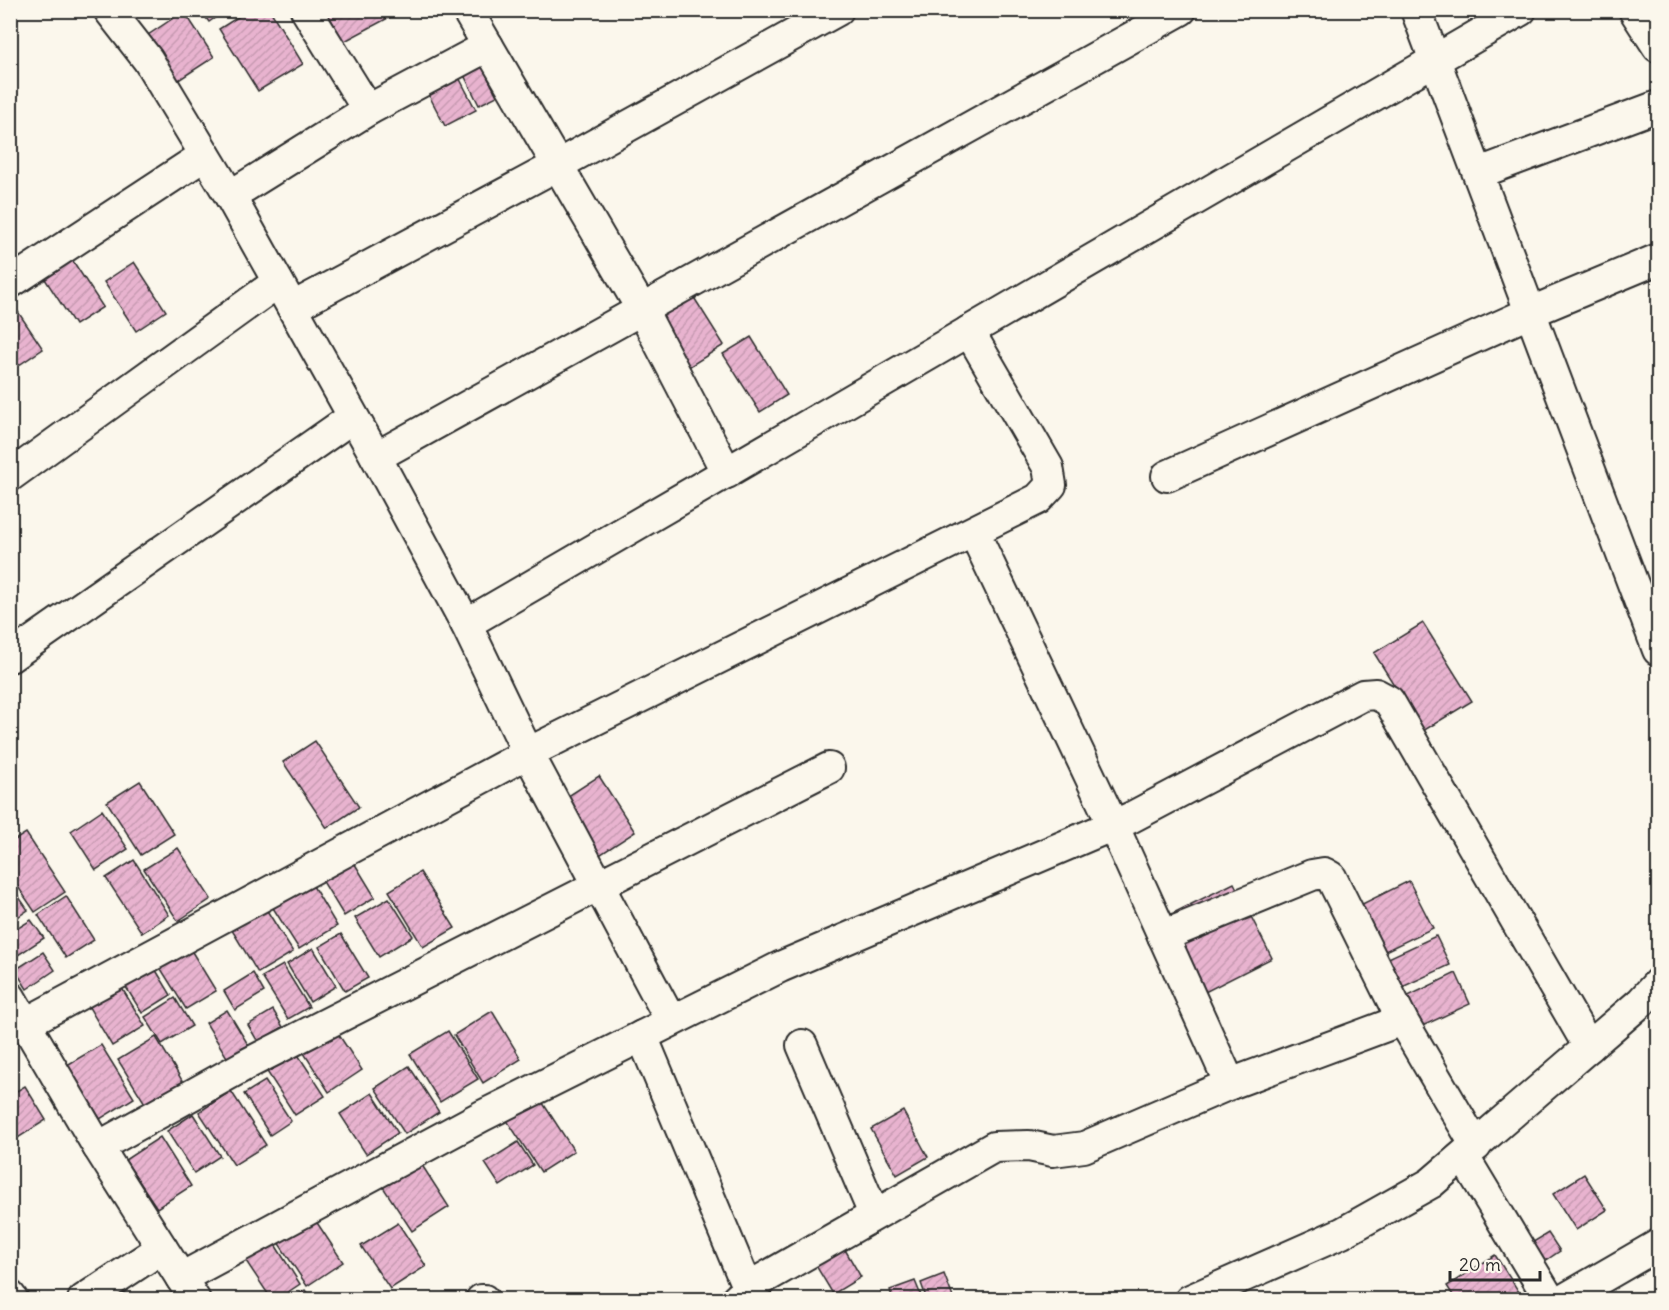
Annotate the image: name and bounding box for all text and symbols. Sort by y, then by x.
scale bar [1450,1244,1540,1282]
text: 20 m [1459,1253,1501,1276]

